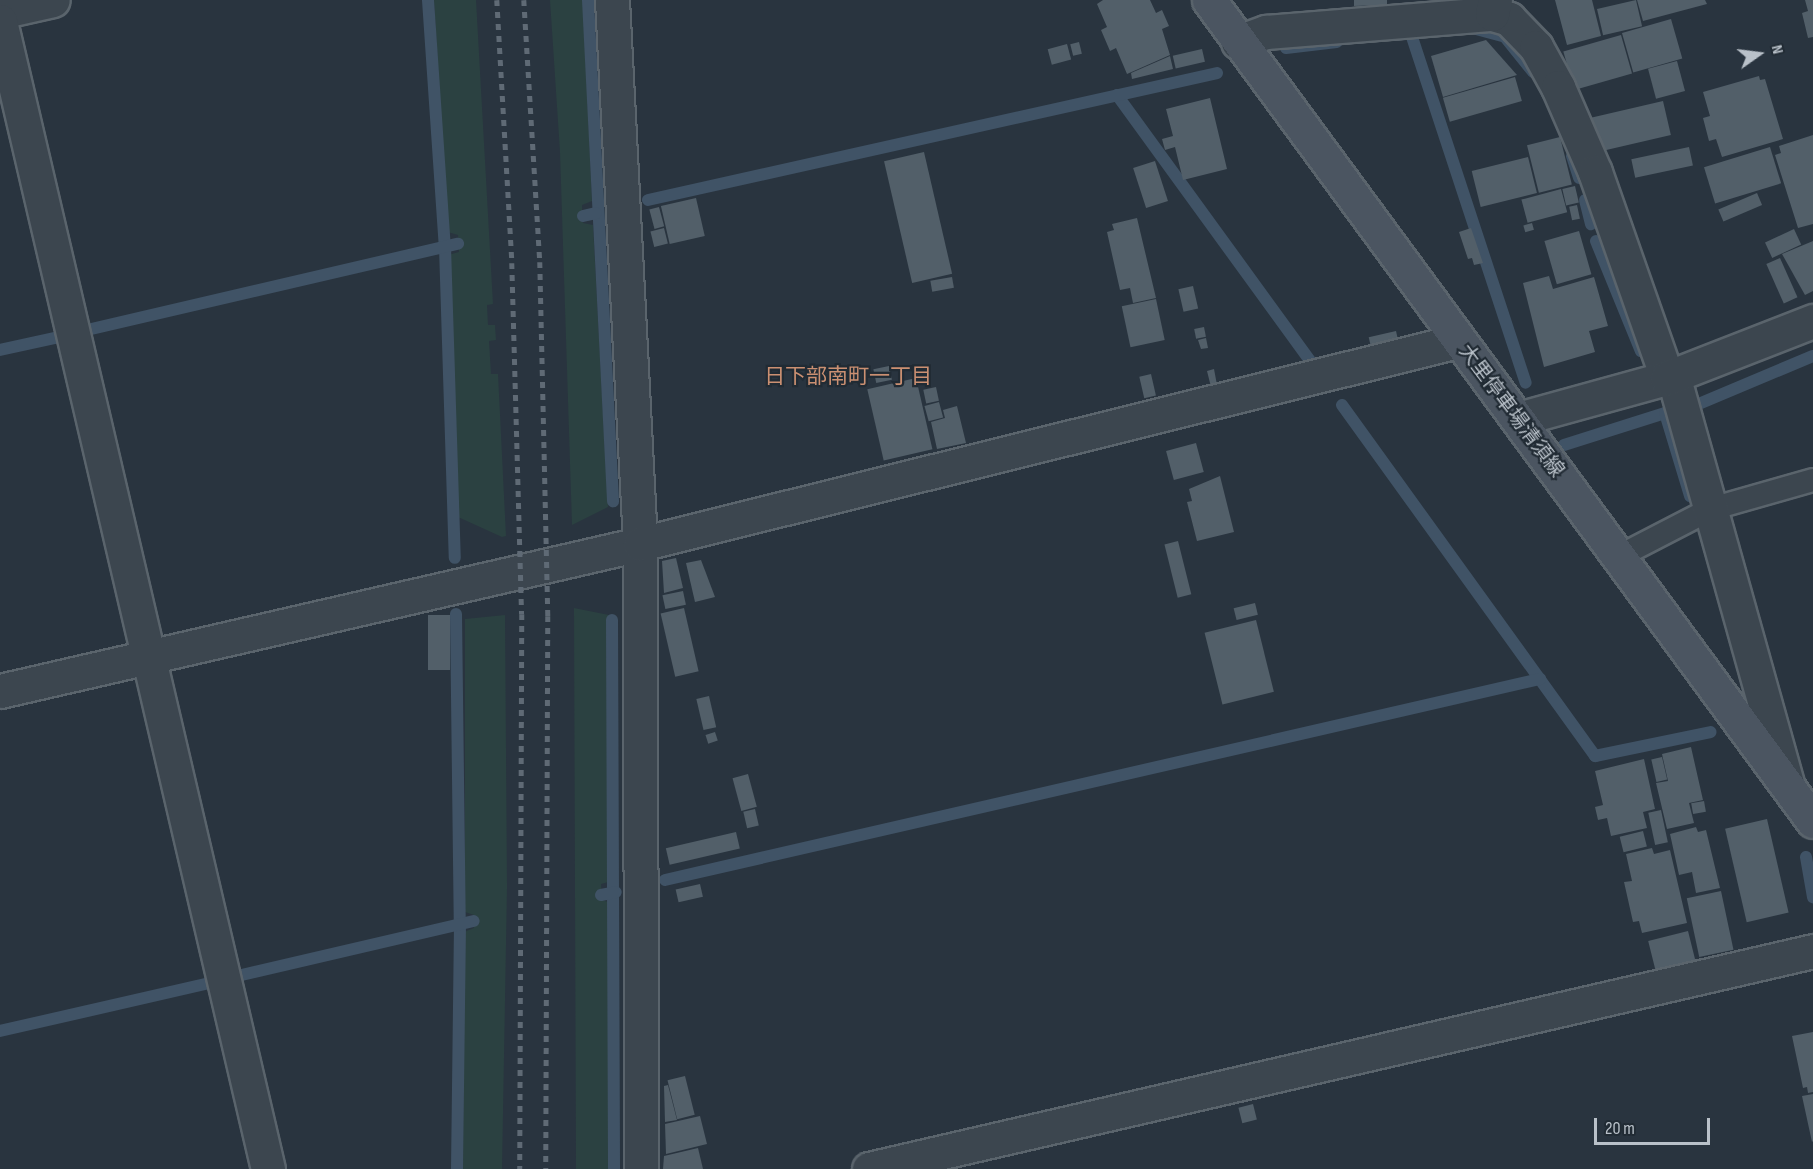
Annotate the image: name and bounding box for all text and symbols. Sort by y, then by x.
north arrow [1729,24,1789,84]
text: N [1767,43,1787,56]
street label: 大里停車場清須線 [1453,340,1569,482]
district label: 日下部南町一丁目 [764,364,932,390]
scale bar [1597,1106,1712,1144]
text: 20 m [1605,1118,1635,1139]

